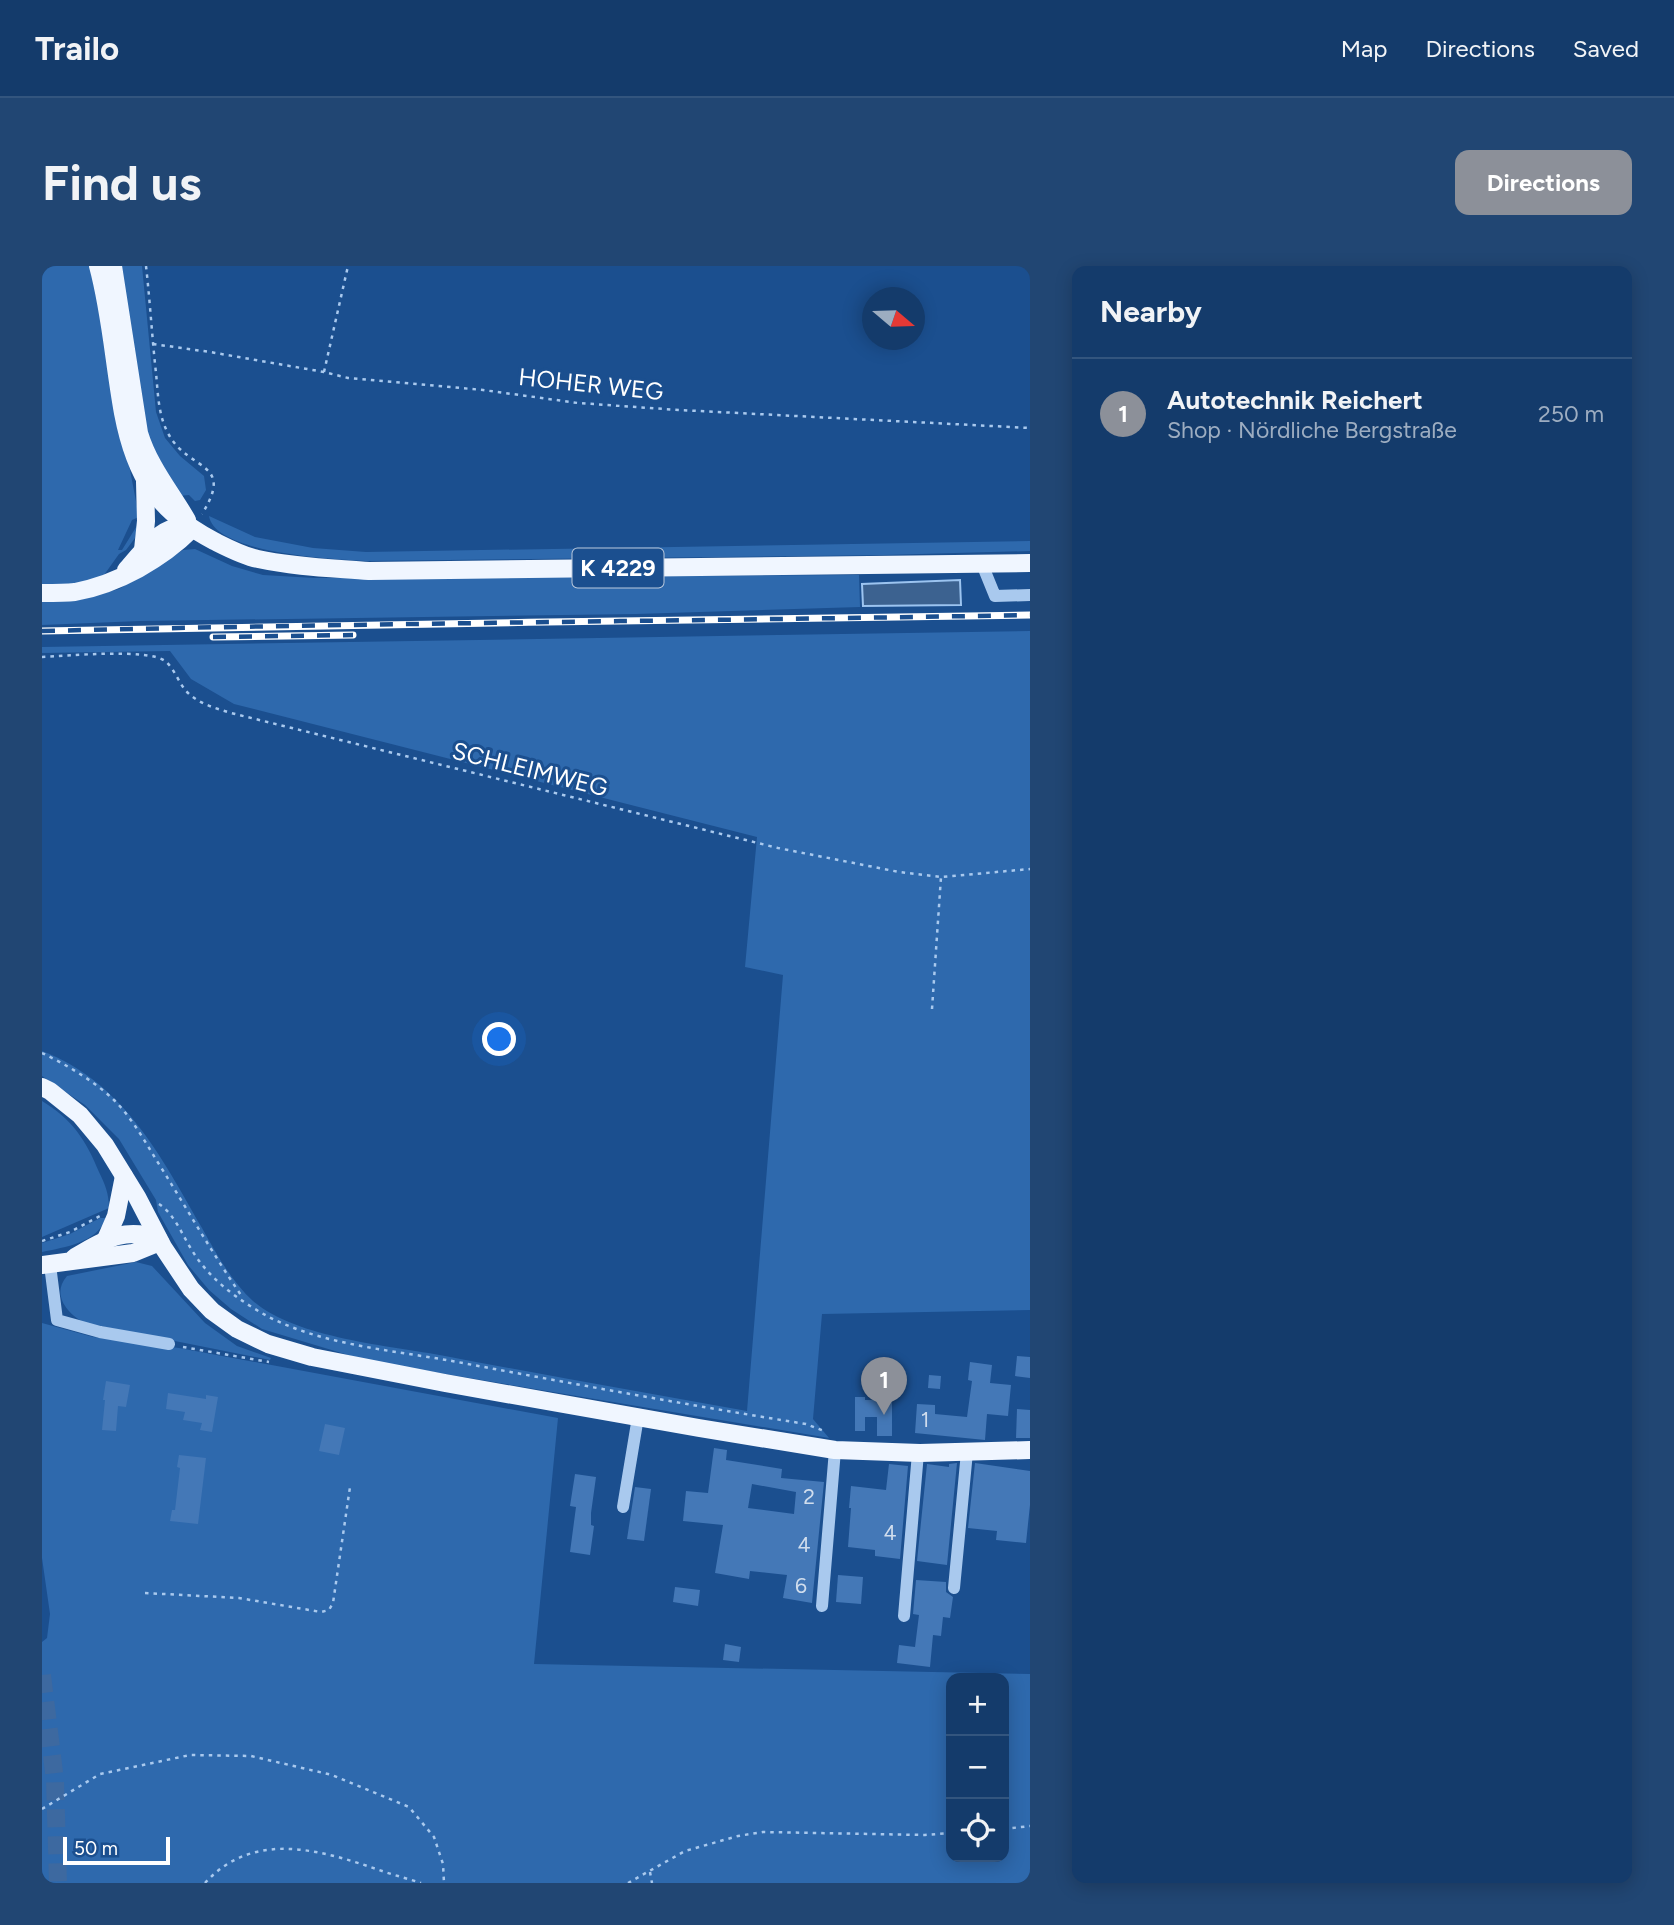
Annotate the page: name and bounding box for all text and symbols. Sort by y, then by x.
text: Trailo [35,29,119,68]
text: Map [1341,34,1387,63]
text: Directions [1425,34,1535,63]
text: Saved [1573,34,1639,63]
button: Directions [1455,150,1632,215]
text: Find us [42,153,201,212]
north arrow [862,287,925,350]
text: Nearby [1100,293,1202,330]
street label: HOHER WEG [517,362,665,406]
text: Autotechnik Reichert [1167,384,1423,416]
text: 1 [1118,400,1128,428]
text: 250 m [1538,400,1604,428]
text: Shop · Nördliche Bergstraße [1167,416,1457,444]
road number: K 4229 [572,548,664,588]
street label: SCHLEIMWEG [449,736,611,802]
your location [482,1022,516,1056]
pin: 1 [861,1357,907,1415]
house number: 1 [921,1407,929,1432]
house number: 2 [803,1484,815,1509]
house number: 4 [883,1520,897,1545]
house number: 4 [797,1532,811,1557]
house number: 6 [795,1573,807,1598]
map controls [946,1673,1009,1862]
button: + [946,1673,1009,1736]
button: − [946,1736,1009,1799]
button: locate [946,1799,1009,1862]
scale bar [63,1834,170,1866]
text: 50 m [74,1837,118,1860]

